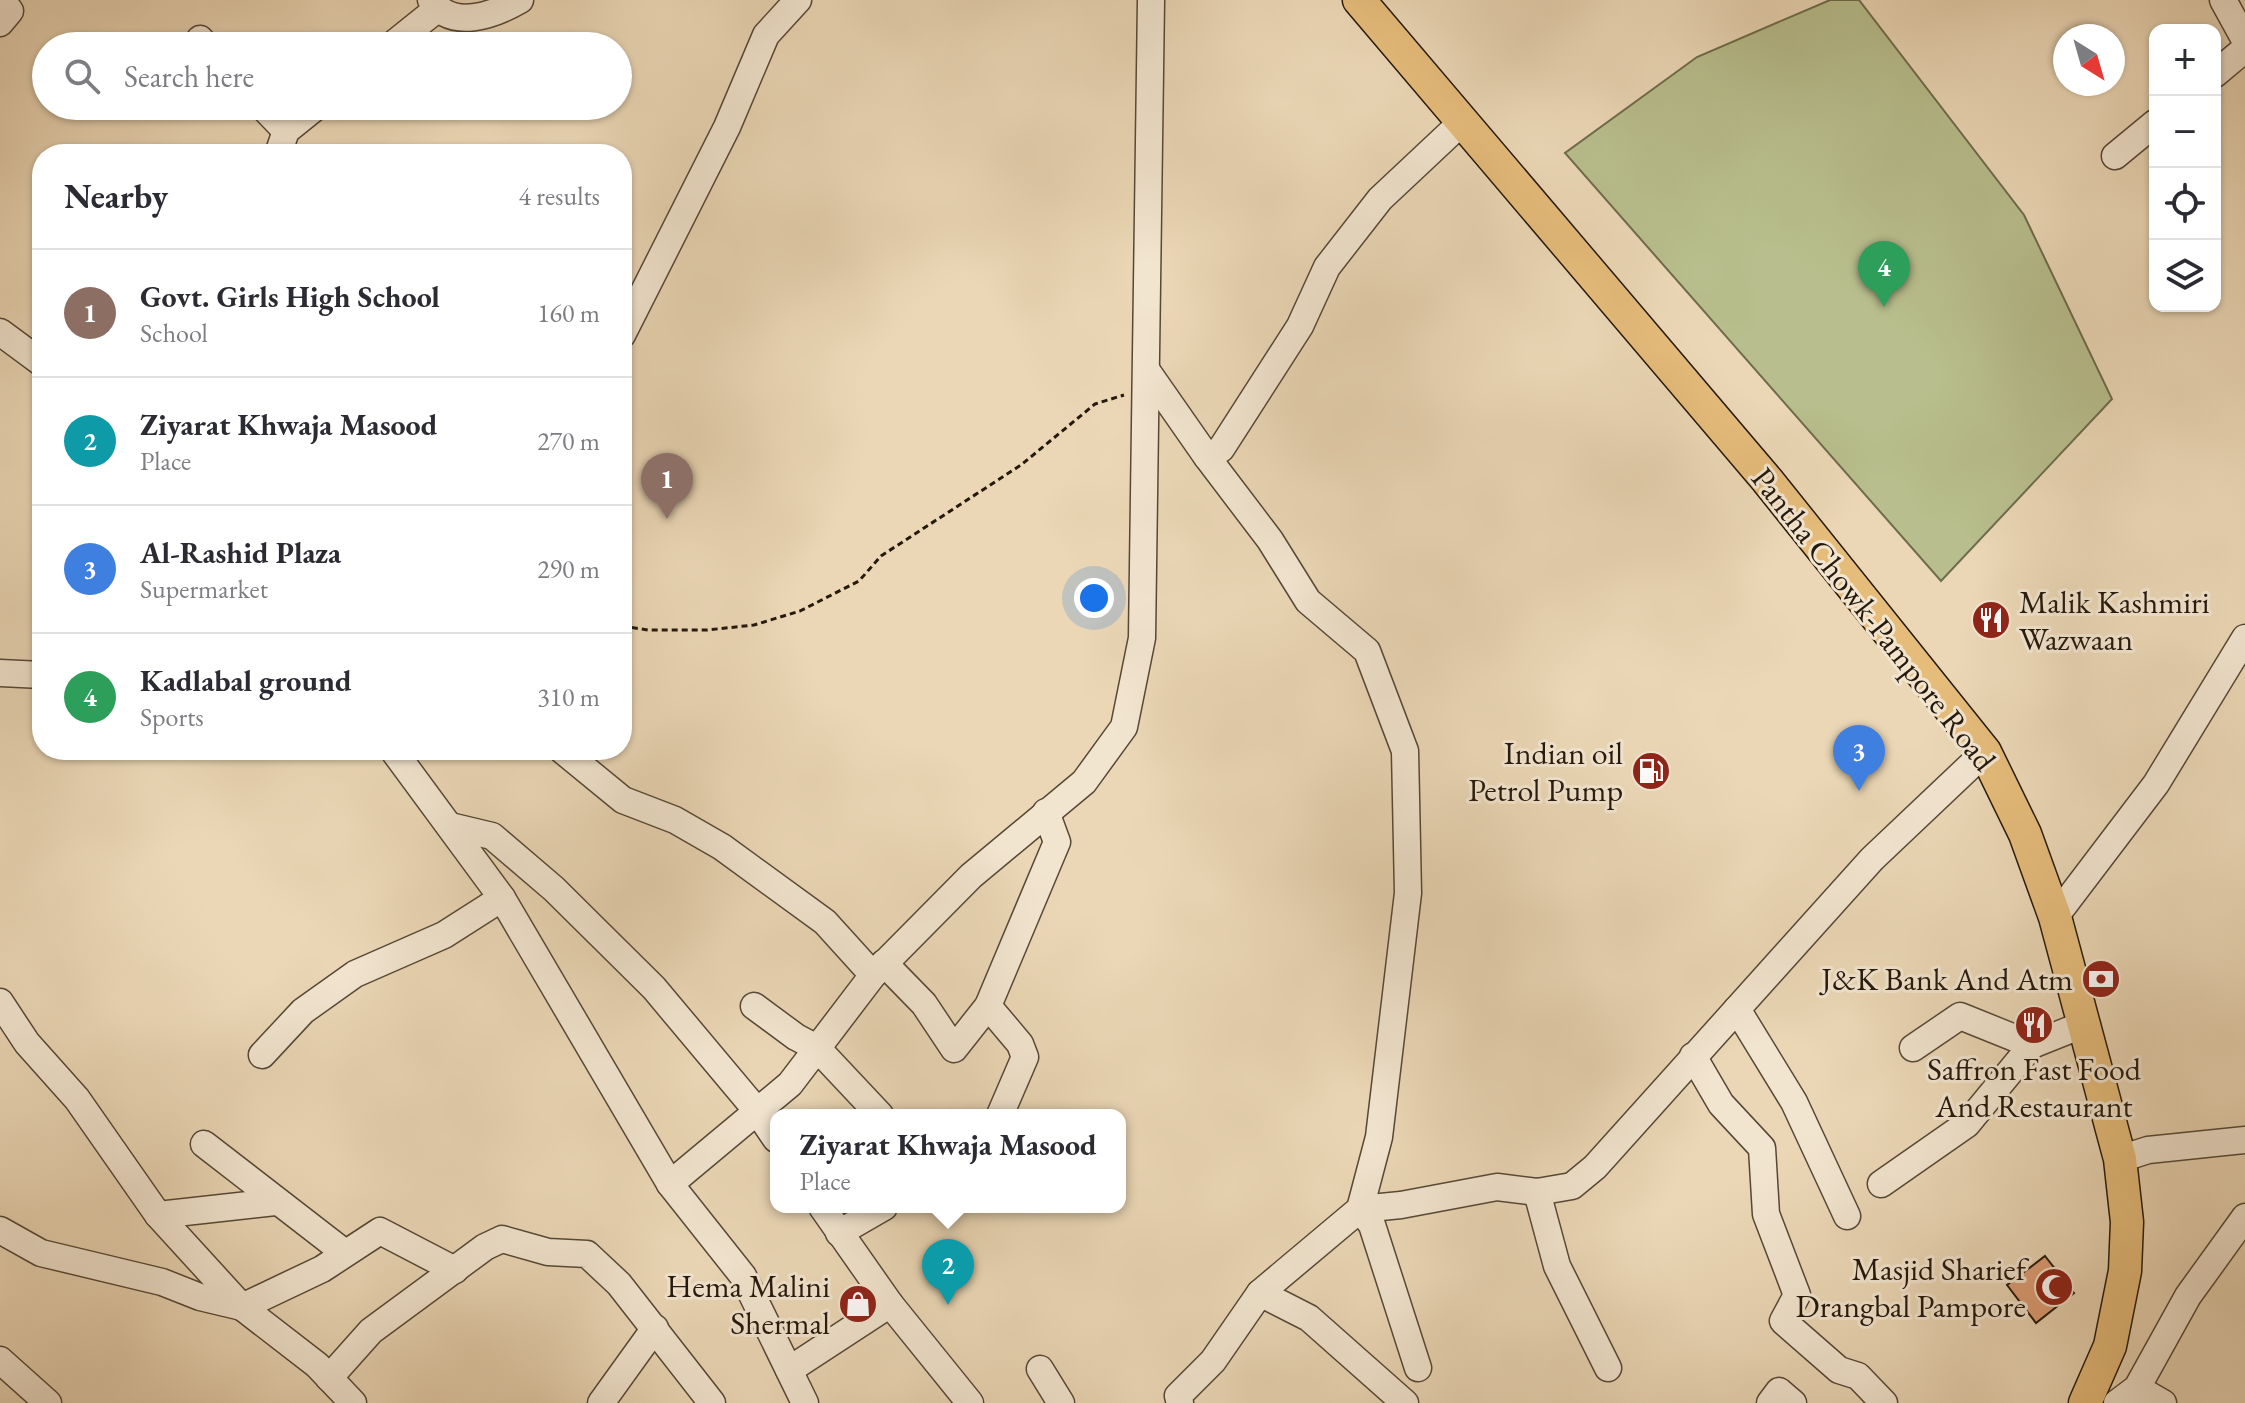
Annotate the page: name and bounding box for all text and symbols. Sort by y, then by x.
north arrow [2053,24,2125,96]
map controls [2149,24,2221,312]
button: + [2149,24,2221,96]
search box [32,32,632,120]
icon: search [60,54,104,98]
text: Search here [124,57,254,96]
button: − [2149,96,2221,168]
button: locate [2149,168,2221,240]
text: Nearby [64,174,168,218]
text: 4 results [519,179,600,213]
button: layers [2149,240,2221,312]
pin: 4 [1858,241,1910,307]
text: Govt. Girls High School [140,277,440,316]
text: 1 [83,296,97,330]
text: 160 m [537,296,600,330]
text: School [140,316,208,350]
text: Ziyarat Khwaja Masood [140,405,437,444]
text: 2 [83,424,97,458]
text: 270 m [537,424,600,458]
text: Place [140,444,191,478]
pin: 1 [641,453,693,519]
street label: Pantha Chowk-Pampore Road [1742,459,2006,780]
text: Al-Rashid Plaza [140,533,341,572]
text: 3 [83,552,97,586]
text: 290 m [537,552,600,586]
text: Supermarket [140,572,268,606]
your location [1074,578,1114,618]
place label: Malik Kashmiri Wazwaan [2019,581,2210,660]
restaurant icon: Malik Kashmiri Wazwaan [1970,599,2012,641]
text: Kadlabal ground [140,661,352,700]
text: 4 [83,680,97,714]
text: 310 m [537,680,600,714]
text: Sports [140,700,204,734]
pin: 3 [1833,725,1885,791]
place label: Indian oil Petrol Pump [1468,732,1623,811]
fuel station icon: Indian oil Petrol Pump [1630,750,1672,792]
place label: J&K Bank And Atm [1818,958,2073,1000]
bank icon: J&K Bank And Atm [2080,958,2122,1000]
restaurant icon: Saffron Fast Food And Restaurant [2013,1004,2055,1046]
place label: Saffron Fast Food And Restaurant [1927,1048,2142,1127]
popup [770,1109,1126,1213]
text: Ziyarat Khwaja Masood [799,1125,1097,1164]
text: Place [799,1164,851,1198]
pin: 2 [922,1239,974,1305]
place label: Masjid Sharief Drangbal Pampore [1796,1248,2030,1327]
place label: Hema Malini Shermal [666,1265,830,1344]
mosque icon: Masjid Sharief Drangbal Pampore [2033,1266,2075,1308]
shop icon: Hema Malini Shermal [837,1283,879,1325]

